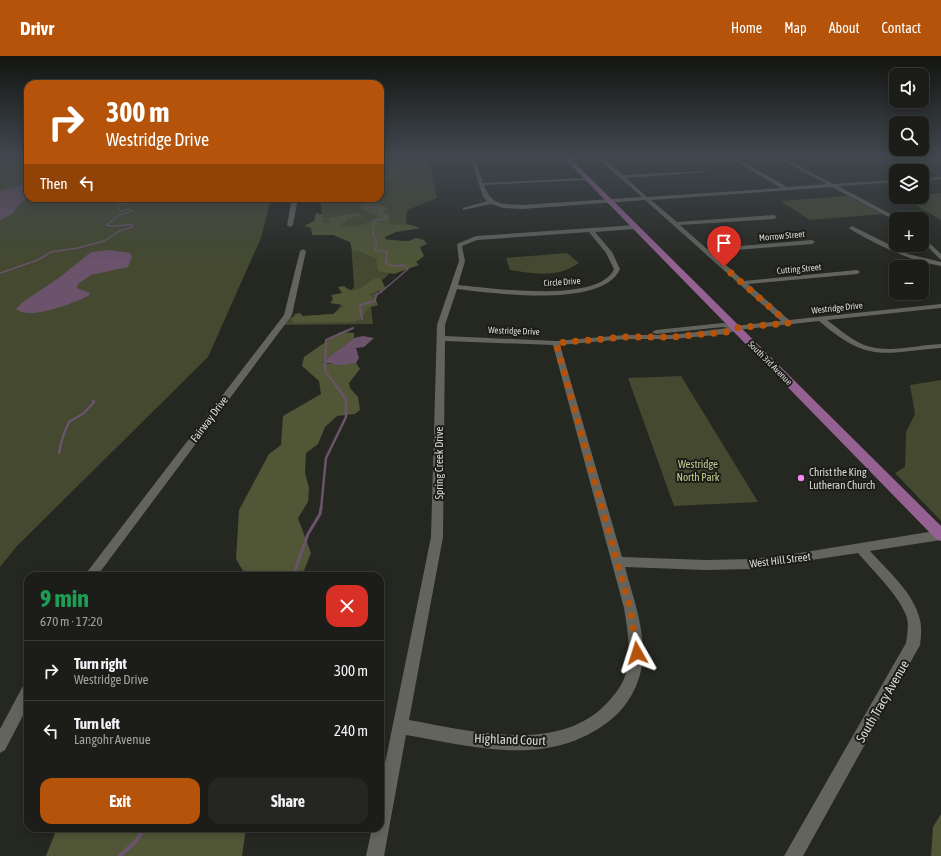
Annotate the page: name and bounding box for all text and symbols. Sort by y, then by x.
text: Drivr [20,17,54,39]
text: Home [731,20,762,36]
text: Map [784,20,807,36]
text: About [829,20,860,36]
text: Contact [882,20,921,36]
map controls [889,68,929,300]
button: sound [889,68,929,108]
icon: right [40,96,92,148]
text: 300 m [106,96,169,128]
button: search [889,116,929,156]
text: Westridge Drive [106,129,209,150]
button: layers [889,164,929,204]
icon: left [76,172,98,194]
text: Then [40,175,68,192]
button: + [889,212,929,252]
pin [707,226,741,267]
street label: Morrow Street [759,229,806,243]
icon: arrive [713,232,735,254]
button: − [889,260,929,300]
street label: Cutting Street [776,262,822,276]
street label: Circle Drive [543,276,581,288]
street label: Westridge Drive [811,300,863,316]
street label: Westridge Drive [488,325,540,337]
street label: South 3rd Avenue [746,339,794,387]
street label: Fairway Drive [188,394,230,444]
street label: Spring Creek Drive [433,426,445,500]
park label: Westridge North Park [676,458,720,483]
place label: Christ the King Lutheran Church [809,466,875,491]
marker: Christ the King Lutheran Church [796,473,806,483]
street label: West Hill Street [749,550,811,570]
text: 9 min [40,585,89,612]
button: close [326,585,368,627]
text: 670 m · 17:20 [40,614,103,629]
position arrow [616,632,658,674]
text: Turn right [74,655,127,672]
street label: South Tracy Avenue [853,658,912,745]
icon: right [40,660,62,682]
text: 300 m [334,662,368,679]
text: Westridge Drive [74,672,149,687]
text: Turn left [74,715,120,732]
icon: left [40,720,62,742]
text: 240 m [334,722,368,739]
street label: Highland Court [474,731,546,748]
text: Langohr Avenue [74,732,151,747]
button: Exit [40,778,200,824]
button: Share [208,778,368,824]

